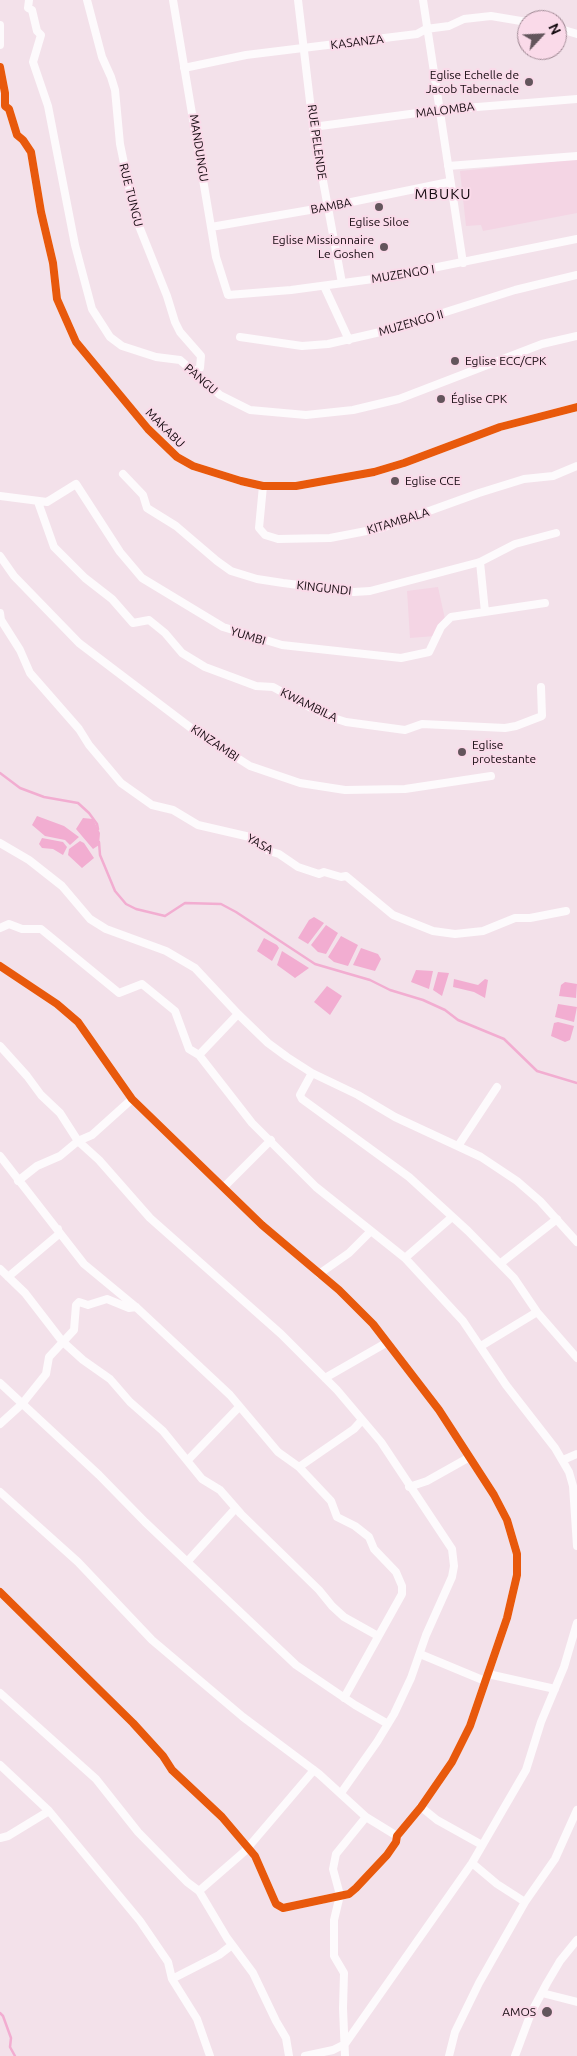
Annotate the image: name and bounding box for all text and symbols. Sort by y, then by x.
north arrow [517,10,567,60]
text: N [545,21,564,37]
street label: KASANZA [330,32,384,52]
place label: Eglise Echelle de Jacob Tabernacle [426,68,519,96]
marker: Eglise Echelle de Jacob Tabernacle [523,76,535,88]
street label: MALOMBA [415,99,475,121]
street label: RUE PELENDE [305,104,329,180]
street label: MANDUNGU [187,113,211,183]
street label: RUE TUNGU [116,162,146,228]
district label: MBUKU [414,185,472,203]
street label: BAMBA [309,195,353,217]
marker: Eglise Siloe [373,201,385,213]
place label: Eglise Siloe [349,215,409,229]
place label: Eglise Missionnaire Le Goshen [272,233,374,261]
marker: Eglise Missionnaire Le Goshen [378,241,390,253]
street label: MUZENGO I [370,262,436,286]
street label: MUZENGO II [377,307,445,339]
place label: Eglise ECC/CPK [465,354,546,368]
marker: Eglise ECC/CPK [449,355,461,367]
street label: PANGU [181,361,221,397]
place label: Église CPK [451,392,507,406]
marker: Église CPK [435,393,447,405]
street label: MAKABU [142,405,188,451]
place label: Eglise CCE [405,474,460,488]
marker: Eglise CCE [389,475,401,487]
street label: KITAMBALA [365,505,431,537]
street label: KINGUNDI [296,578,352,598]
street label: YUMBI [229,624,267,648]
street label: KWAMBILA [278,685,340,725]
street label: KINZAMBI [188,722,242,764]
place label: Eglise protestante [472,738,536,766]
marker: Eglise protestante [456,746,468,758]
street label: YASA [244,831,276,857]
place label: AMOS [502,2005,536,2019]
marker: AMOS [540,2005,554,2019]

